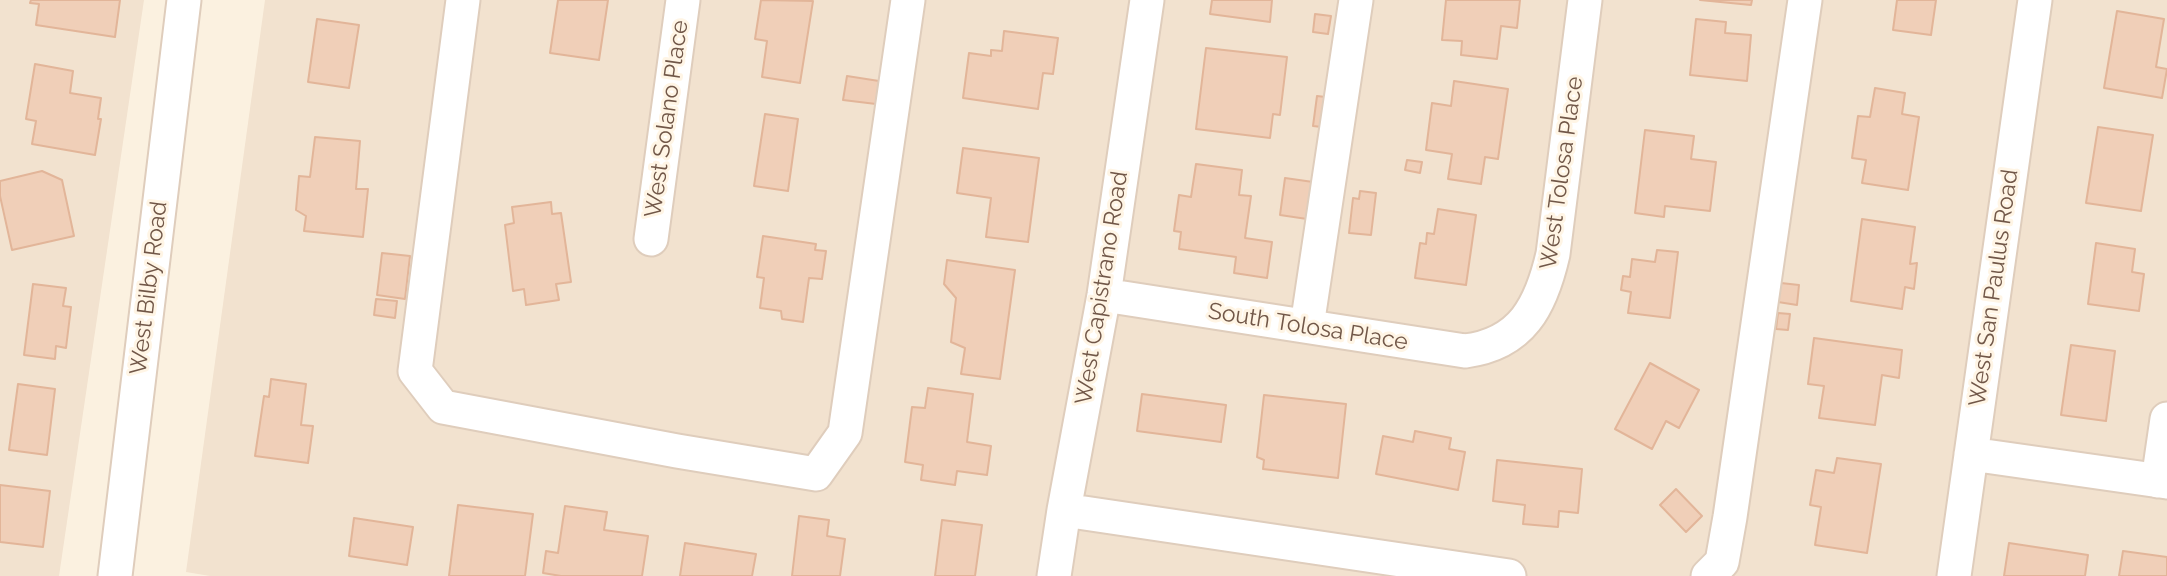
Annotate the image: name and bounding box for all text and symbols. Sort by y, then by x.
street label: West Solano Place [639,18,695,220]
street label: West Tolosa Place [1535,75,1589,271]
street label: West San Paulus Road [1964,168,2024,408]
street label: West Capistrano Road [1070,169,1134,407]
street label: West Bilby Road [125,200,173,376]
street label: South Tolosa Place [1206,298,1410,356]

